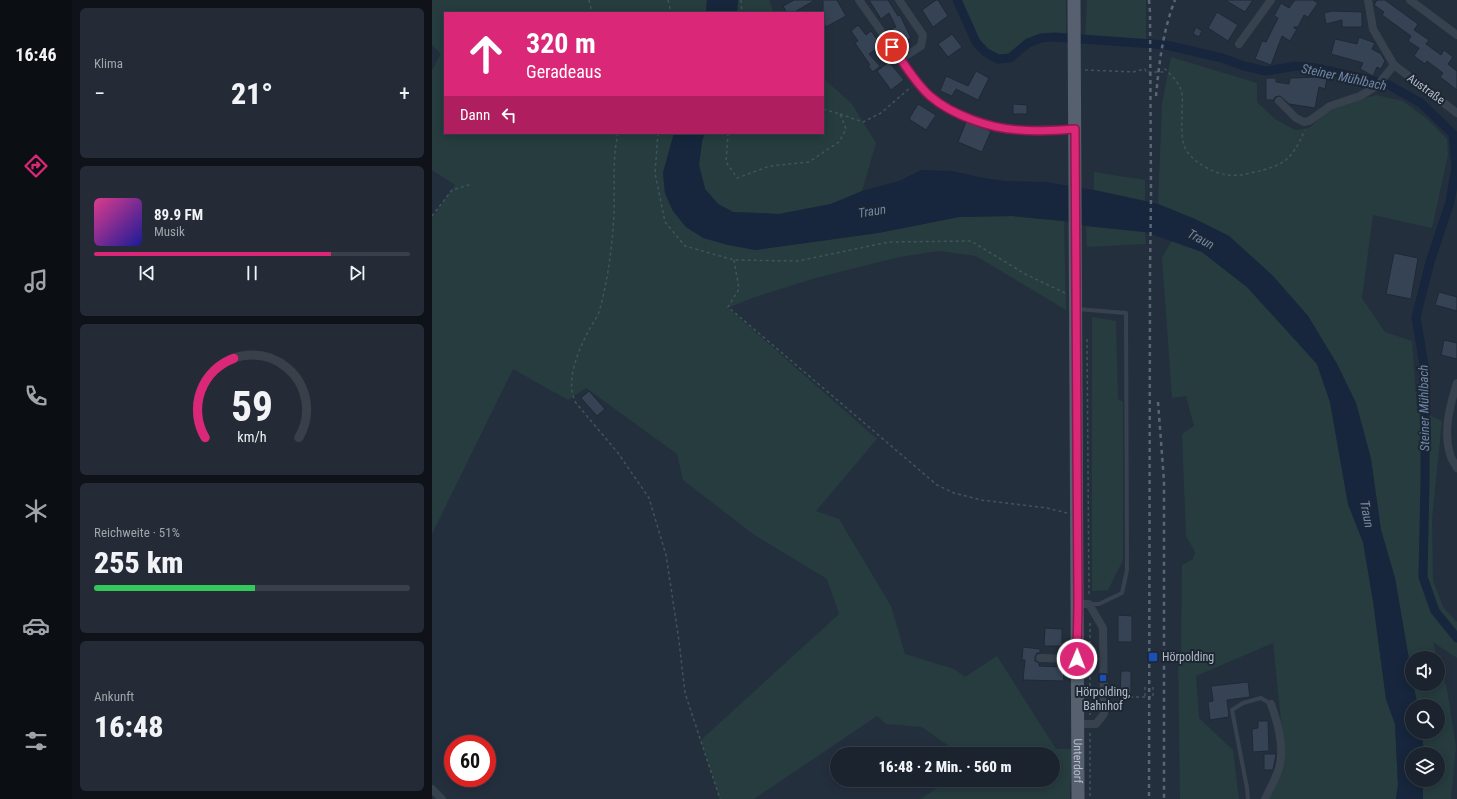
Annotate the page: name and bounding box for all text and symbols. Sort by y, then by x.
text: 320 m [526,27,596,60]
icon: ahead [460,28,512,80]
pin [875,30,909,64]
icon: arrive [881,36,903,58]
text: 16:46 [15,44,57,65]
text: Klima [94,56,123,71]
text: Geradeaus [526,61,602,82]
water label: Steiner Mühlbach [1300,61,1388,93]
street label: Austraße [1405,71,1448,107]
text: 21° [231,76,273,111]
text: − [94,81,105,106]
text: + [399,81,410,106]
icon: left [498,104,520,126]
text: Dann [460,106,490,124]
icon: directions [22,152,50,180]
water label: Traun [857,201,887,221]
text: 89.9 FM [154,206,203,224]
text: Musik [154,224,185,239]
water label: Traun [1185,226,1217,252]
icon: previous [136,262,158,284]
icon: pause [241,262,263,284]
icon: next [346,262,368,284]
icon: music [22,267,50,295]
water label: Steiner Mühlbach [1416,365,1432,451]
text: 59 [231,381,273,430]
icon: phone [22,382,50,410]
text: km/h [237,428,267,444]
icon: climate [22,497,50,525]
water label: Traun [1357,499,1377,529]
text: Reichweite · 51% [94,525,180,540]
text: 255 km [94,545,183,580]
icon: car [22,612,50,640]
position arrow [1056,638,1098,680]
place label: Hörpolding [1162,650,1214,664]
marker: Hörpolding [1147,651,1159,663]
map controls [1405,651,1445,787]
button: sound [1405,651,1445,691]
marker: Hörpolding, Bahnhof [1098,673,1108,683]
place label: Hörpolding, Bahnhof [1076,685,1130,713]
text: Ankunft [94,689,134,704]
button: search [1405,699,1445,739]
text: 16:48 [94,709,163,744]
icon: filters [22,727,50,755]
speed limit sign: 60 [444,735,496,787]
street label: Unterdorf [1071,739,1085,784]
button: layers [1405,747,1445,787]
text: 16:48 · 2 Min. · 560 m [879,758,1011,776]

